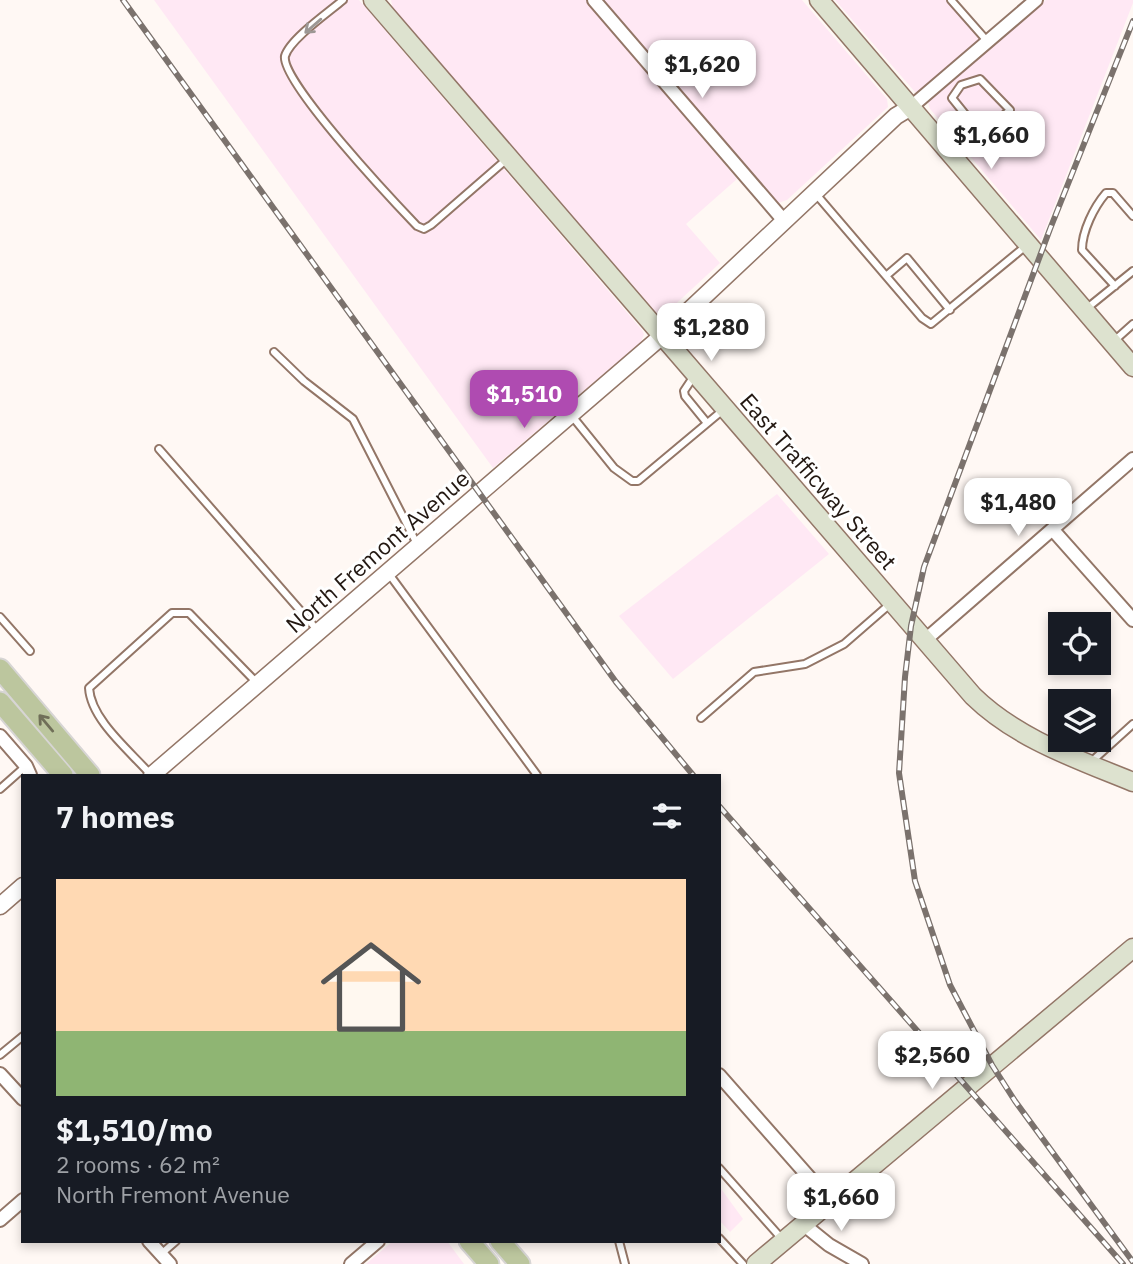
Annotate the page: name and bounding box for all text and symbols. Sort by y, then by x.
one-way arrow [304,18,322,34]
pin: $1,620 [645,41,759,100]
text: $1,620 [664,48,740,78]
pin: $1,660 [934,111,1048,171]
text: $1,660 [953,119,1029,149]
pin: $1,280 [654,304,768,363]
text: $1,280 [673,311,749,341]
pin: $1,510 [467,370,581,430]
text: $1,510 [486,378,562,408]
street label: East Trafficway Street [734,386,904,576]
street label: North Fremont Avenue [279,463,475,639]
pin: $1,480 [961,478,1075,538]
text: $1,480 [980,486,1056,516]
map controls [1048,612,1111,752]
button: locate [1048,612,1111,675]
button: layers [1048,689,1111,752]
one-way arrow [38,715,54,733]
text: 7 homes [56,797,175,836]
icon: filters [648,797,686,835]
icon: home [308,924,434,1050]
pin: $2,560 [875,1032,989,1091]
text: $2,560 [894,1039,970,1069]
text: $1,510/mo [56,1110,213,1149]
text: 2 rooms · 62 m² [56,1149,220,1179]
pin: $1,660 [784,1174,898,1233]
text: North Fremont Avenue [56,1179,290,1209]
text: $1,660 [803,1181,879,1211]

